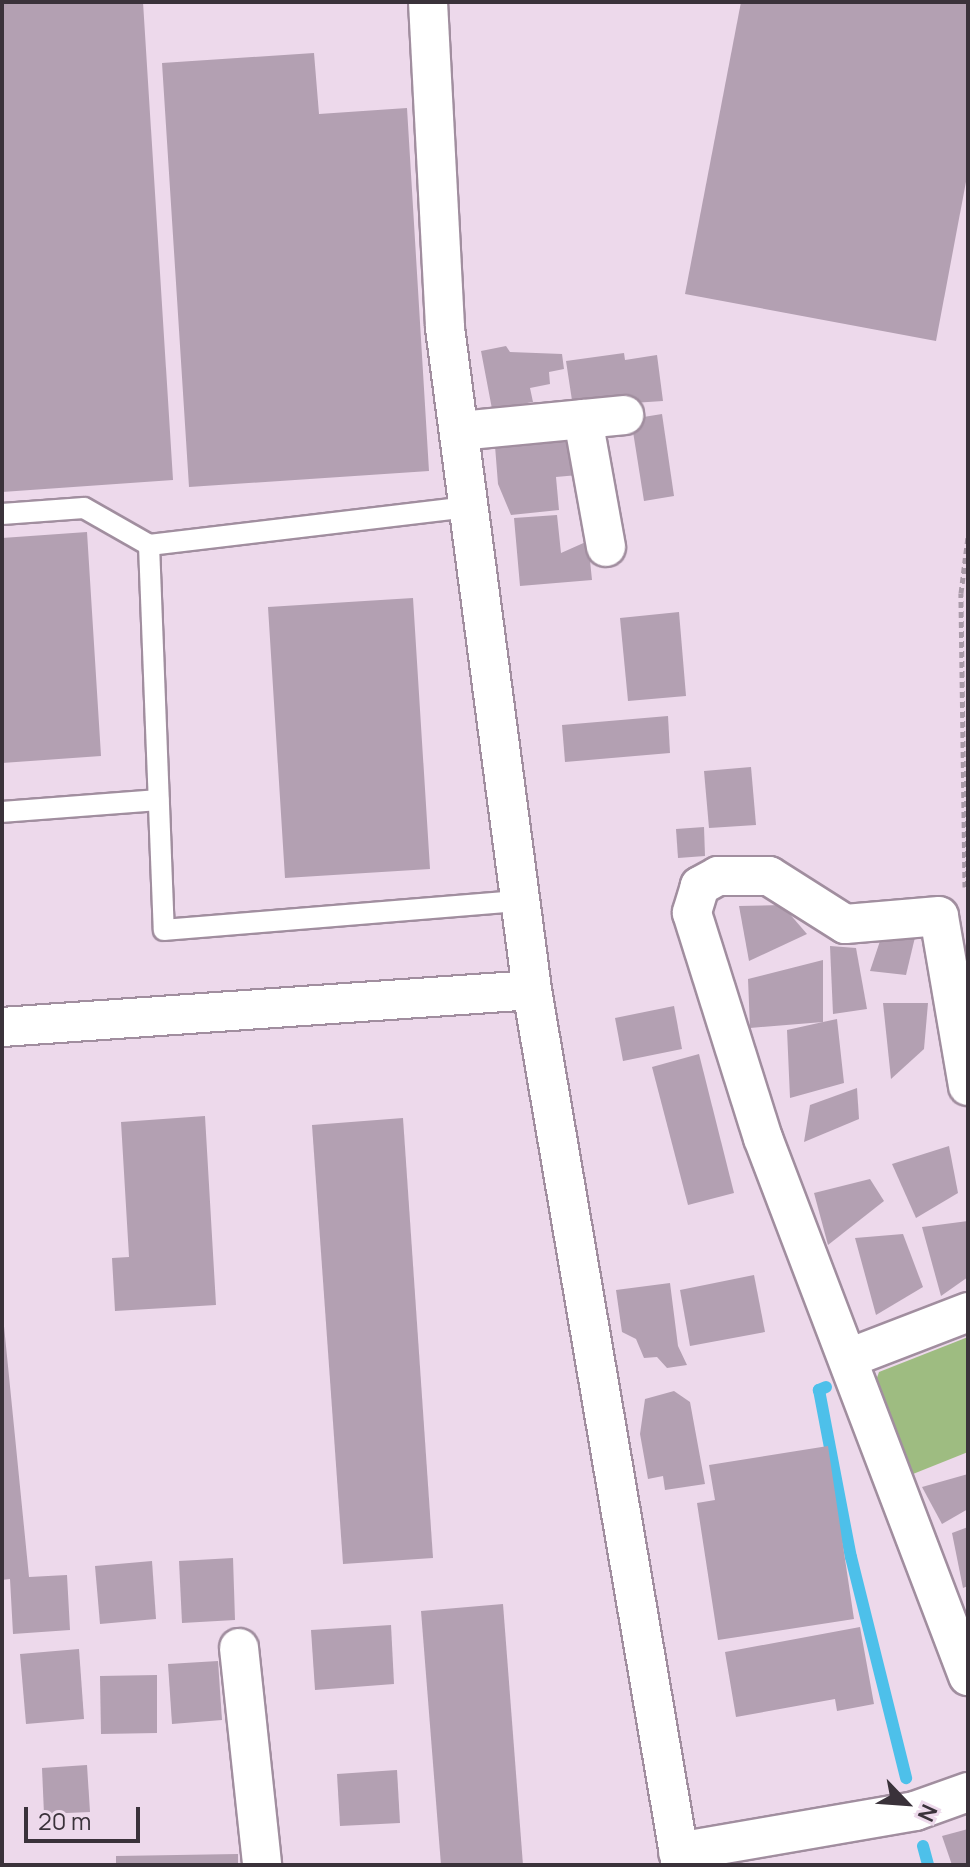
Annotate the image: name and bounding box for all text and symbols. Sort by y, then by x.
north arrow [866,1763,946,1843]
scale bar [28,1791,144,1841]
text: N [911,1800,945,1827]
text: 20 m [38,1804,91,1837]

